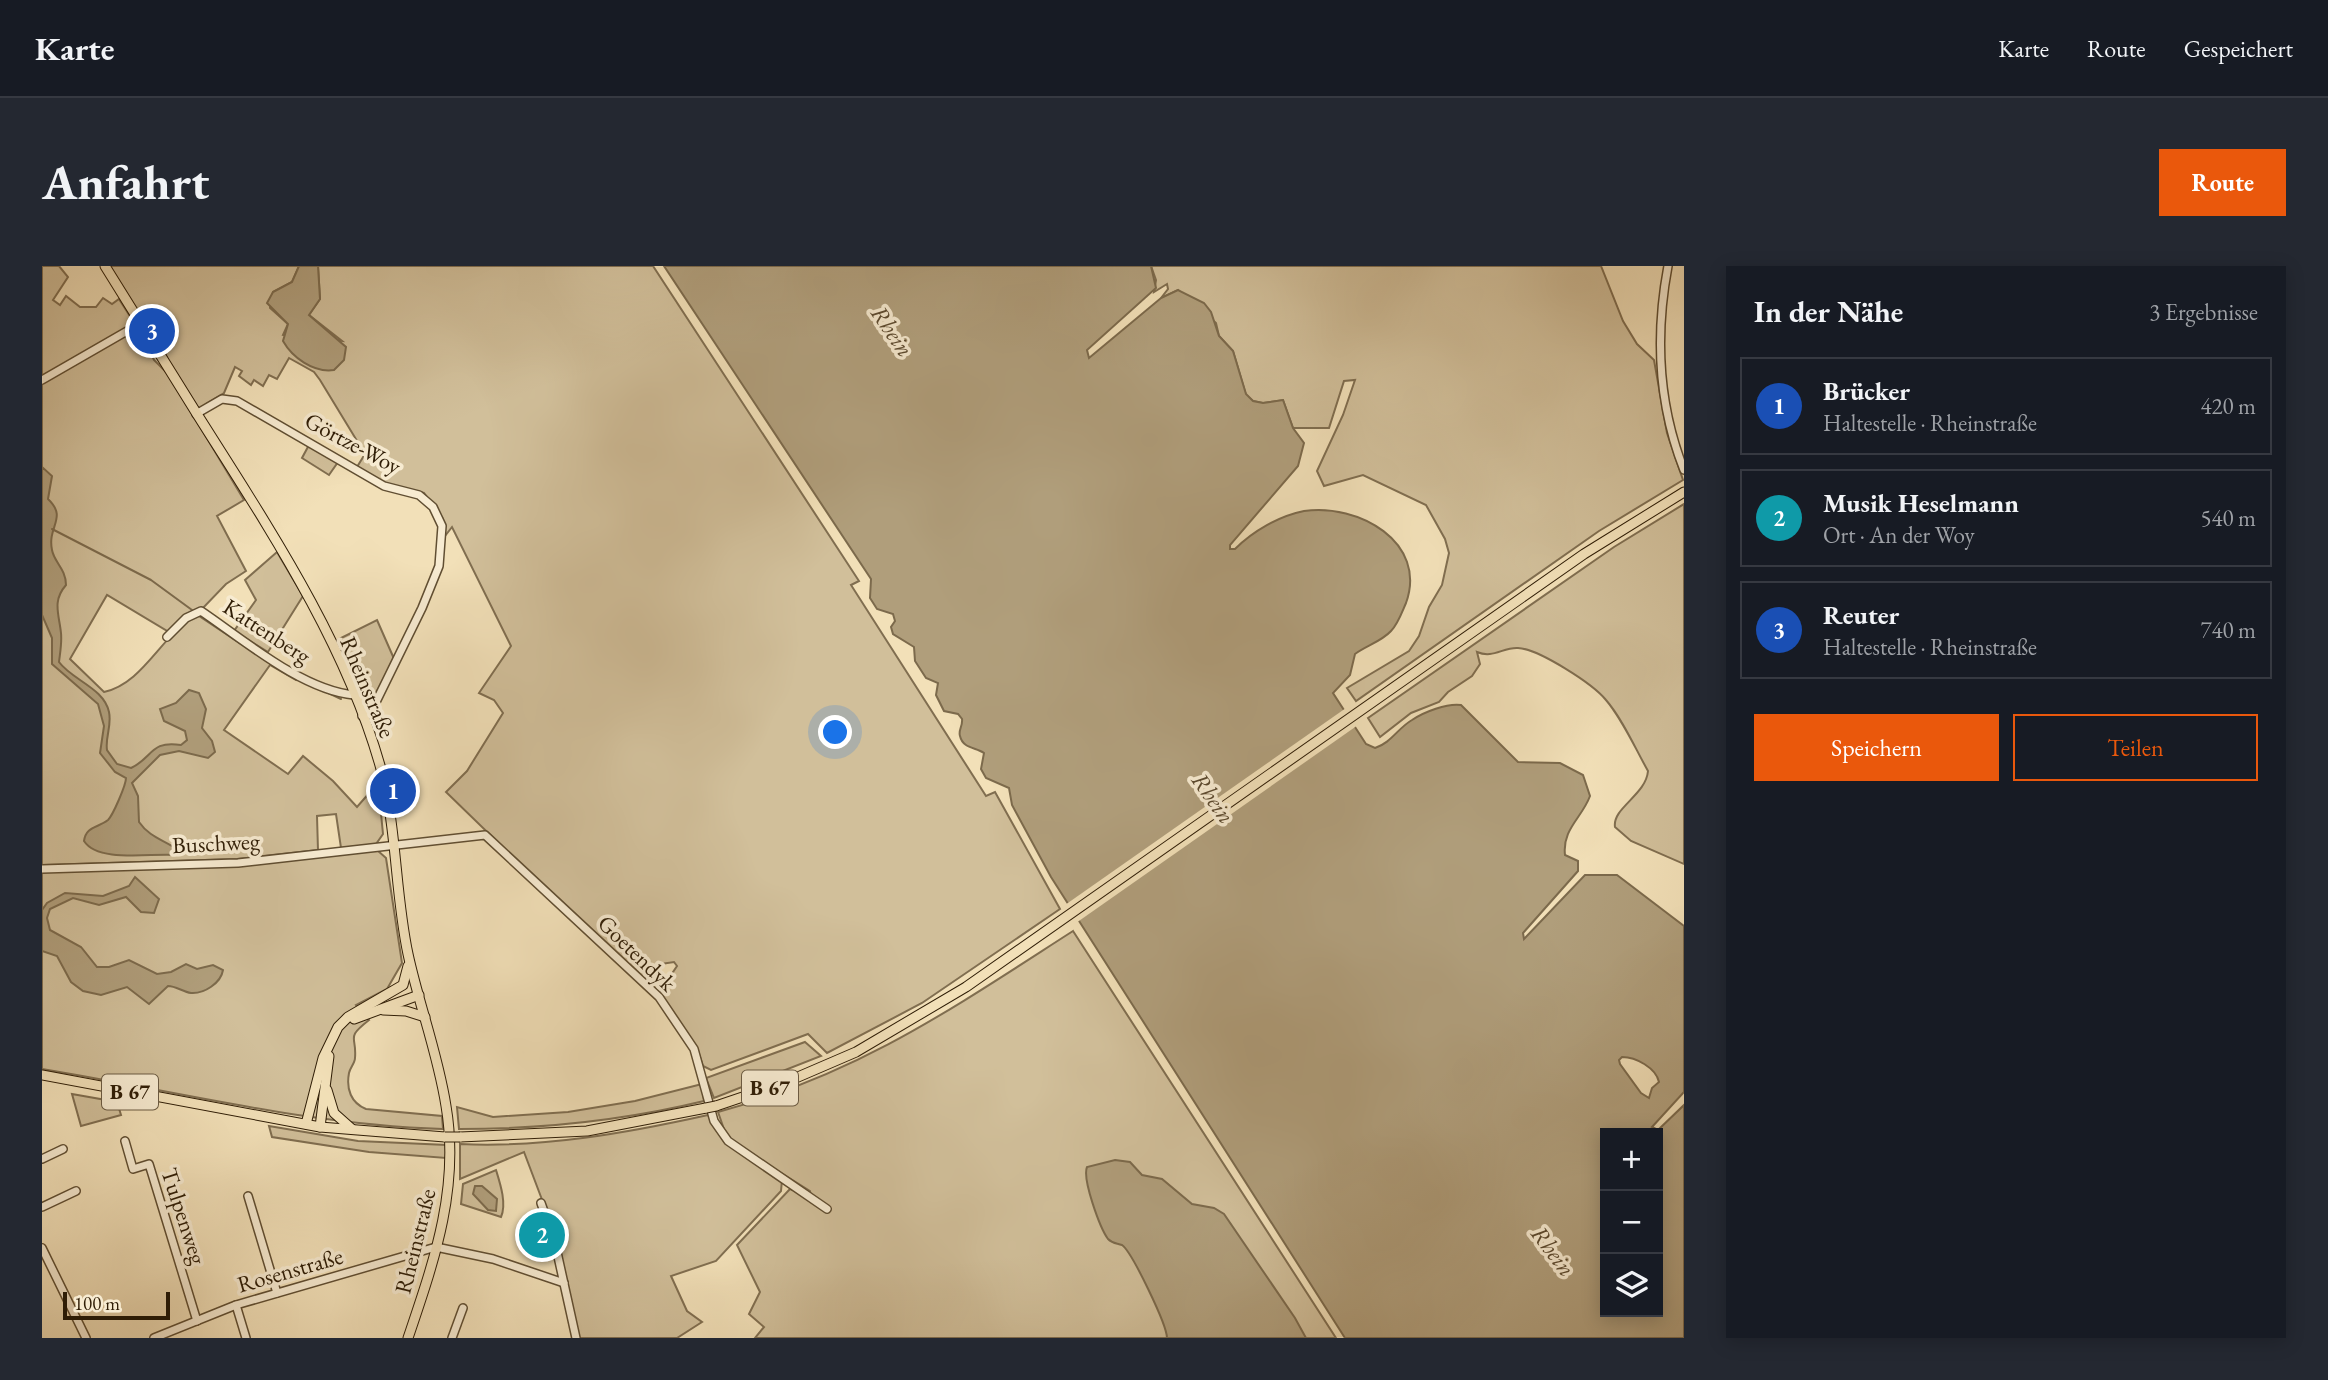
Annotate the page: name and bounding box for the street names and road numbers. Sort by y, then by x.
street label: Görtze-Woy [300,405,407,481]
street label: Kattenberg [217,591,317,671]
street label: Rheinstraße [333,632,403,742]
street label: Buschweg [171,826,262,860]
street label: Goetendyk [591,908,684,999]
road number: B 67 [742,1070,798,1106]
road number: B 67 [102,1074,158,1110]
street label: Tulpenweg [154,1164,214,1269]
street label: Rheinstraße [387,1185,443,1297]
street label: Rosenstraße [234,1241,346,1299]

